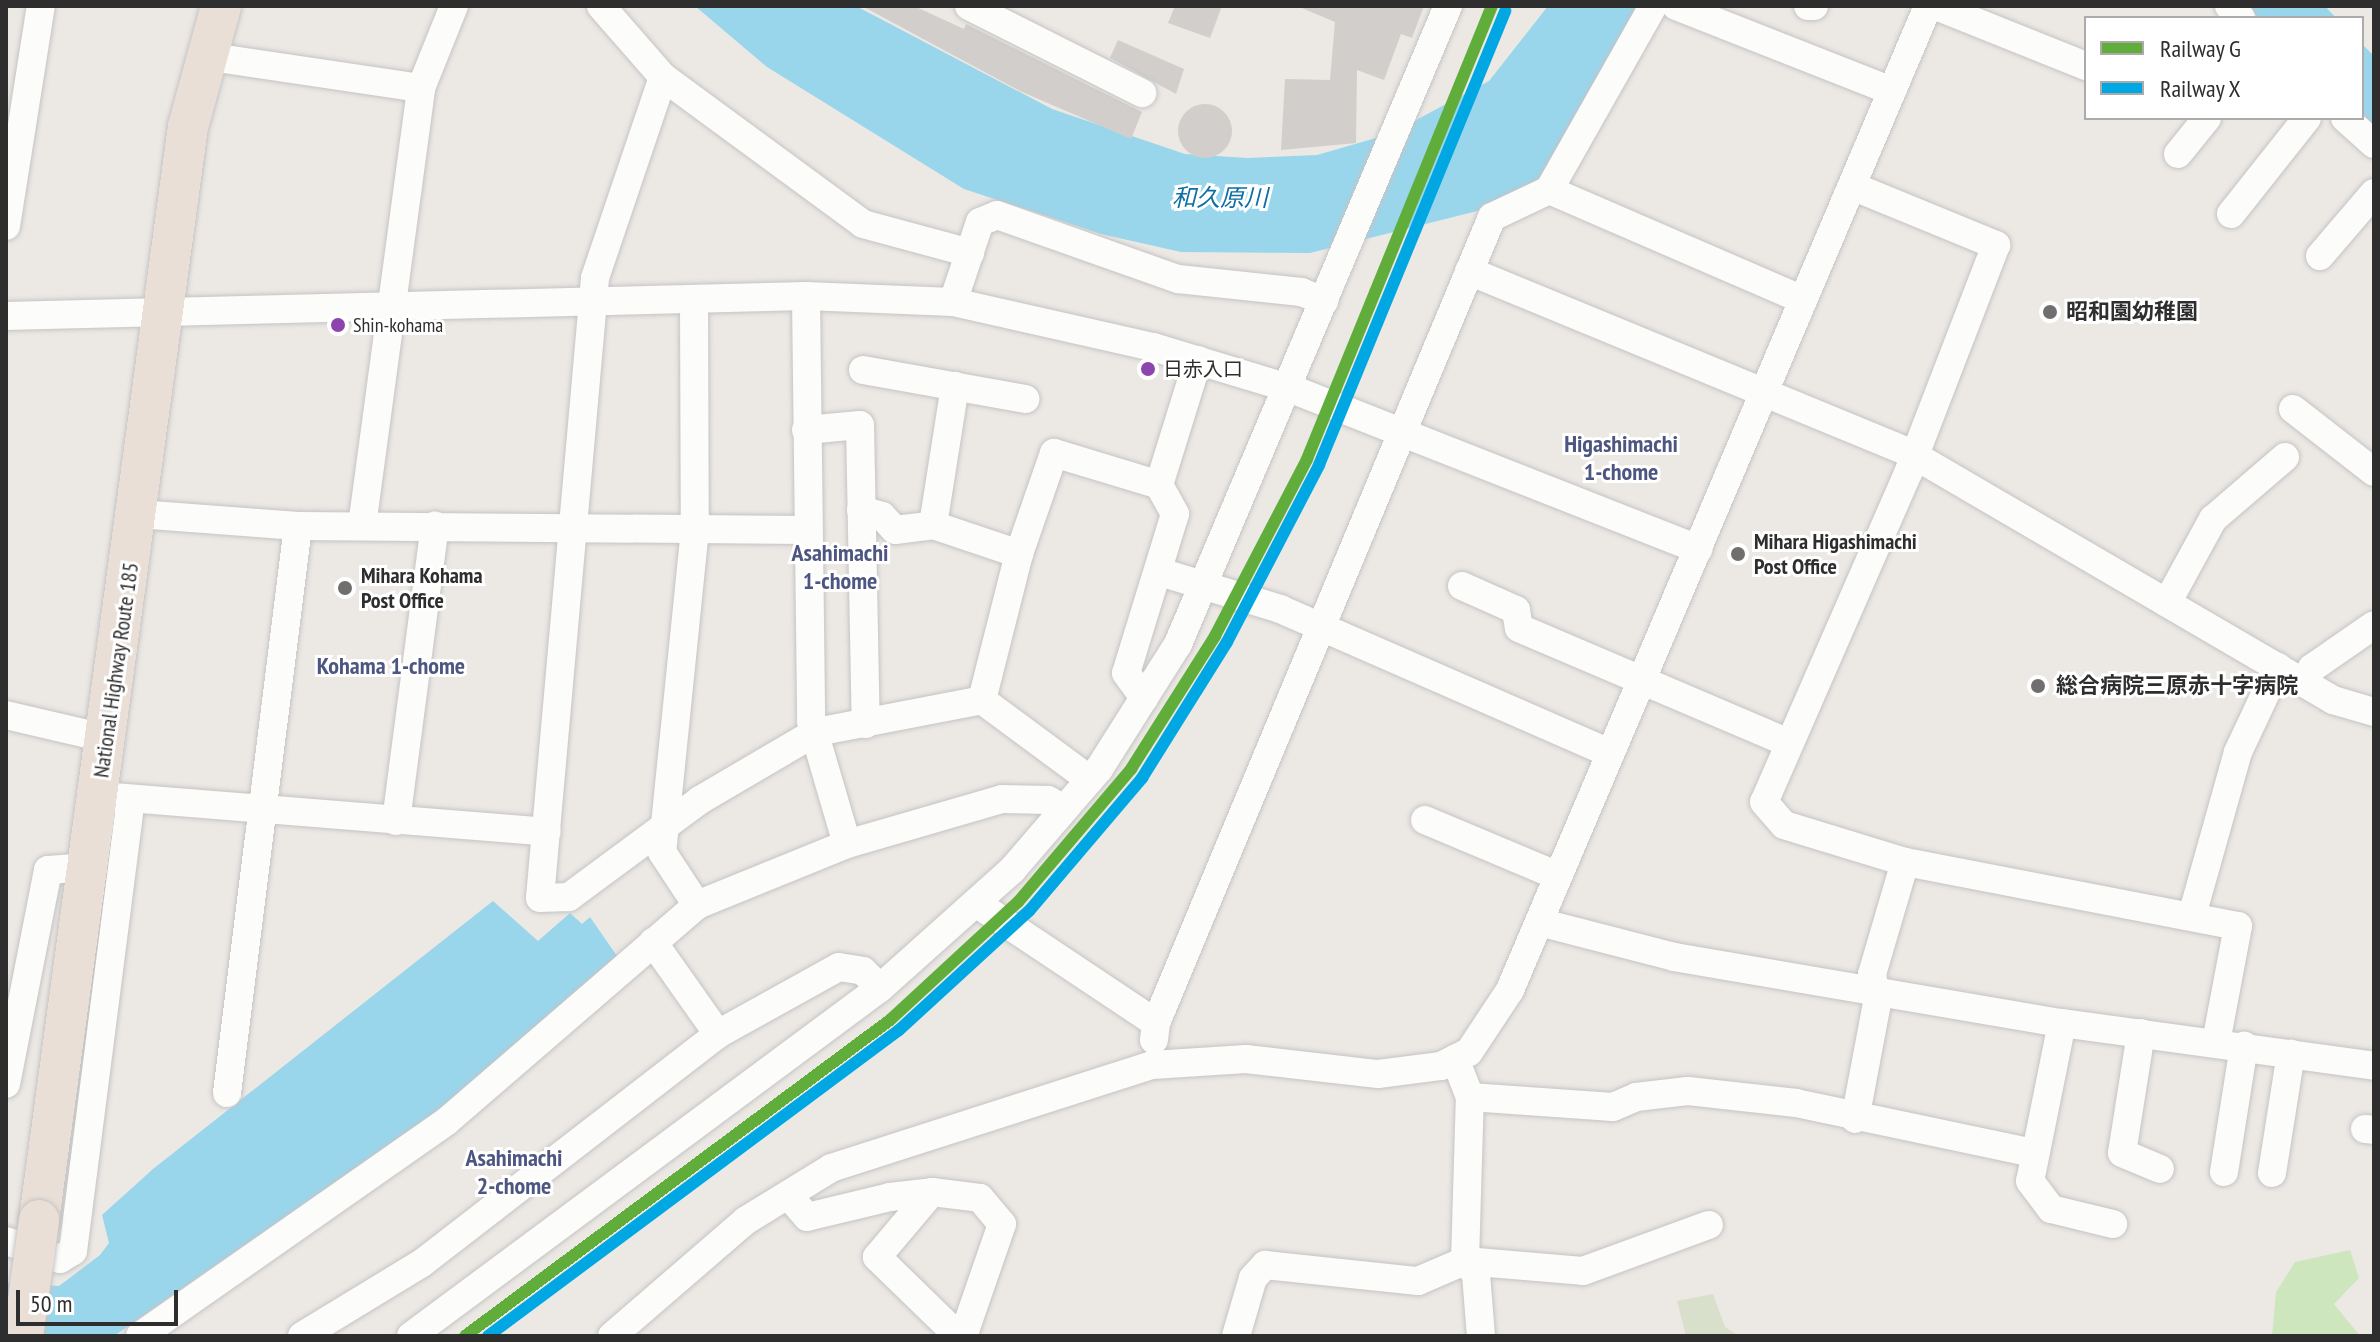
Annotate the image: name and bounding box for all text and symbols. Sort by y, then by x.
legend [2084,16,2364,120]
text: Railway G [2160,33,2241,64]
text: Railway X [2160,73,2241,104]
water label: 和久原川 [1172,184,1268,212]
place label: 昭和園幼稚園 [2066,299,2198,325]
marker: 昭和園幼稚園 [2041,303,2059,321]
place label: Shin-kohama [353,313,443,337]
marker: Shin-kohama [330,317,346,333]
place label: 日赤入口 [1163,357,1243,381]
marker: 日赤入口 [1140,361,1156,377]
district label: Higashimachi 1-chome [1564,430,1678,486]
place label: Mihara Higashimachi Post Office [1754,528,1917,580]
district label: Asahimachi 1-chome [792,539,888,595]
marker: Mihara Higashimachi Post Office [1729,545,1747,563]
street label: National Highway Route 185 [88,560,144,780]
place label: Mihara Kohama Post Office [361,562,483,614]
marker: Mihara Kohama Post Office [336,579,354,597]
district label: Kohama 1-chome [317,652,465,680]
place label: 総合病院三原赤十字病院 [2056,673,2298,699]
marker: 総合病院三原赤十字病院 [2027,675,2049,697]
district label: Asahimachi 2-chome [466,1144,562,1200]
scale bar [20,1274,182,1324]
text: 50 m [30,1288,72,1319]

